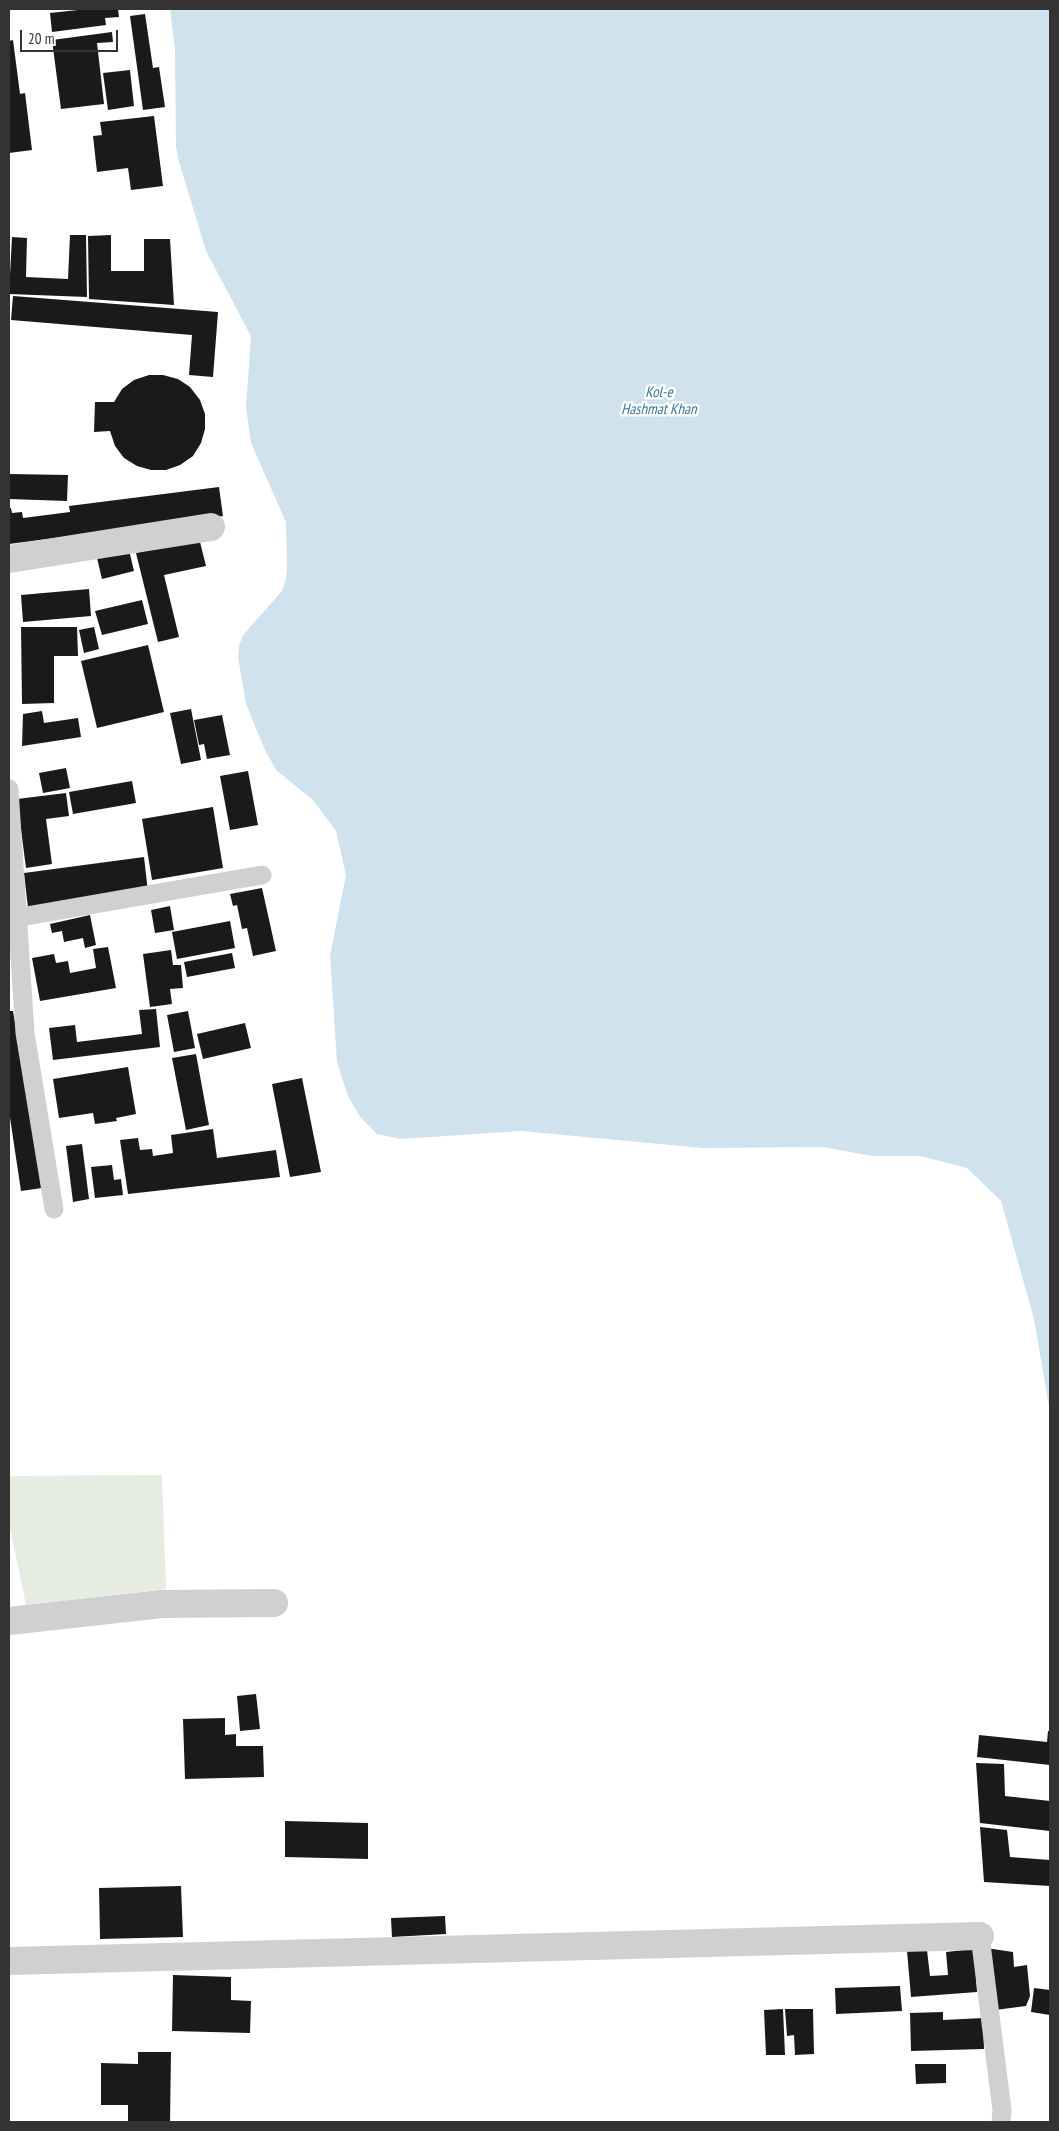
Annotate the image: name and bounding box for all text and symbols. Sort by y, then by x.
scale bar [22,20,120,52]
text: 20 m [28,29,54,48]
water label: Kol-e Hashmat Khan [621,384,697,419]

